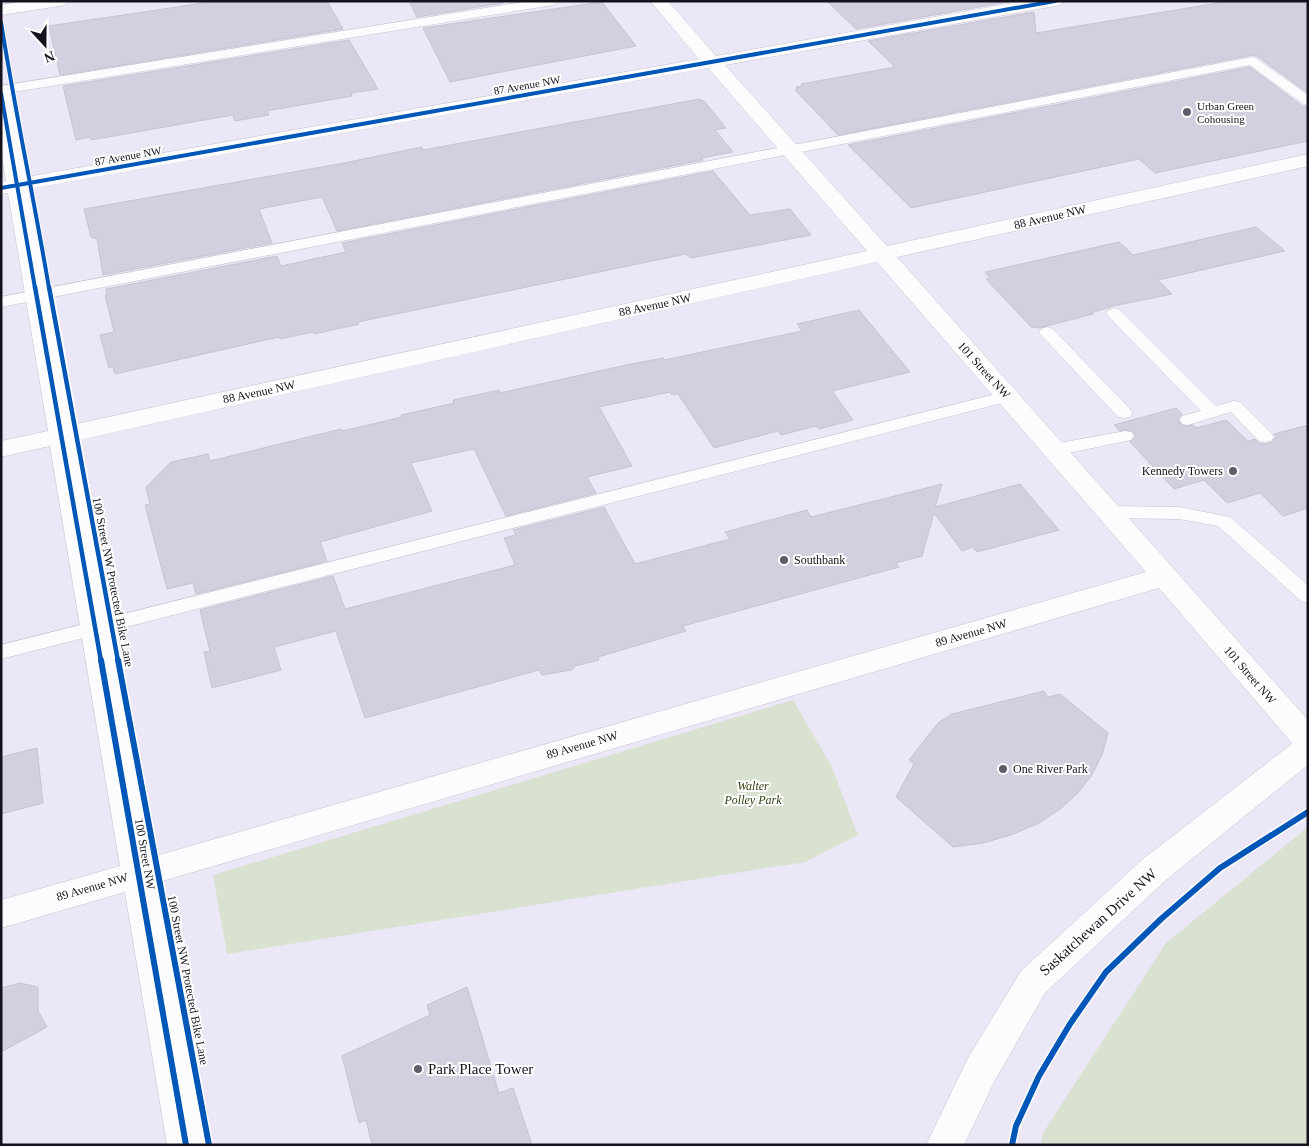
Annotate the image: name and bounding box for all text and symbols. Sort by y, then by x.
north arrow [20,20,70,70]
text: N [42,48,57,65]
street label: 87 Avenue NW [493,73,562,97]
place label: Urban Green Cohousing [1197,100,1255,125]
marker: Urban Green Cohousing [1181,106,1193,118]
street label: 87 Avenue NW [94,144,163,168]
street label: 88 Avenue NW [1012,202,1088,232]
street label: 88 Avenue NW [617,290,693,320]
street label: 101 Street NW [955,339,1014,402]
street label: 88 Avenue NW [221,377,297,407]
place label: Kennedy Towers [1142,464,1223,478]
marker: Kennedy Towers [1227,465,1239,477]
street label: 100 Street NW Protected Bike Lane [90,496,136,668]
place label: Southbank [794,553,845,567]
marker: Southbank [778,554,790,566]
street label: 89 Avenue NW [934,616,1009,650]
street label: 101 Street NW [1221,643,1279,707]
street label: 89 Avenue NW [545,728,620,762]
place label: One River Park [1013,762,1088,776]
marker: One River Park [997,763,1009,775]
park label: Walter Polley Park [724,779,782,807]
street label: 100 Street NW [132,817,158,891]
street label: Saskatchewan Drive NW [1036,865,1160,979]
street label: 89 Avenue NW [55,870,130,904]
street label: 100 Street NW Protected Bike Lane [165,894,211,1066]
place label: Park Place Tower [428,1061,533,1077]
marker: Park Place Tower [412,1063,424,1075]

